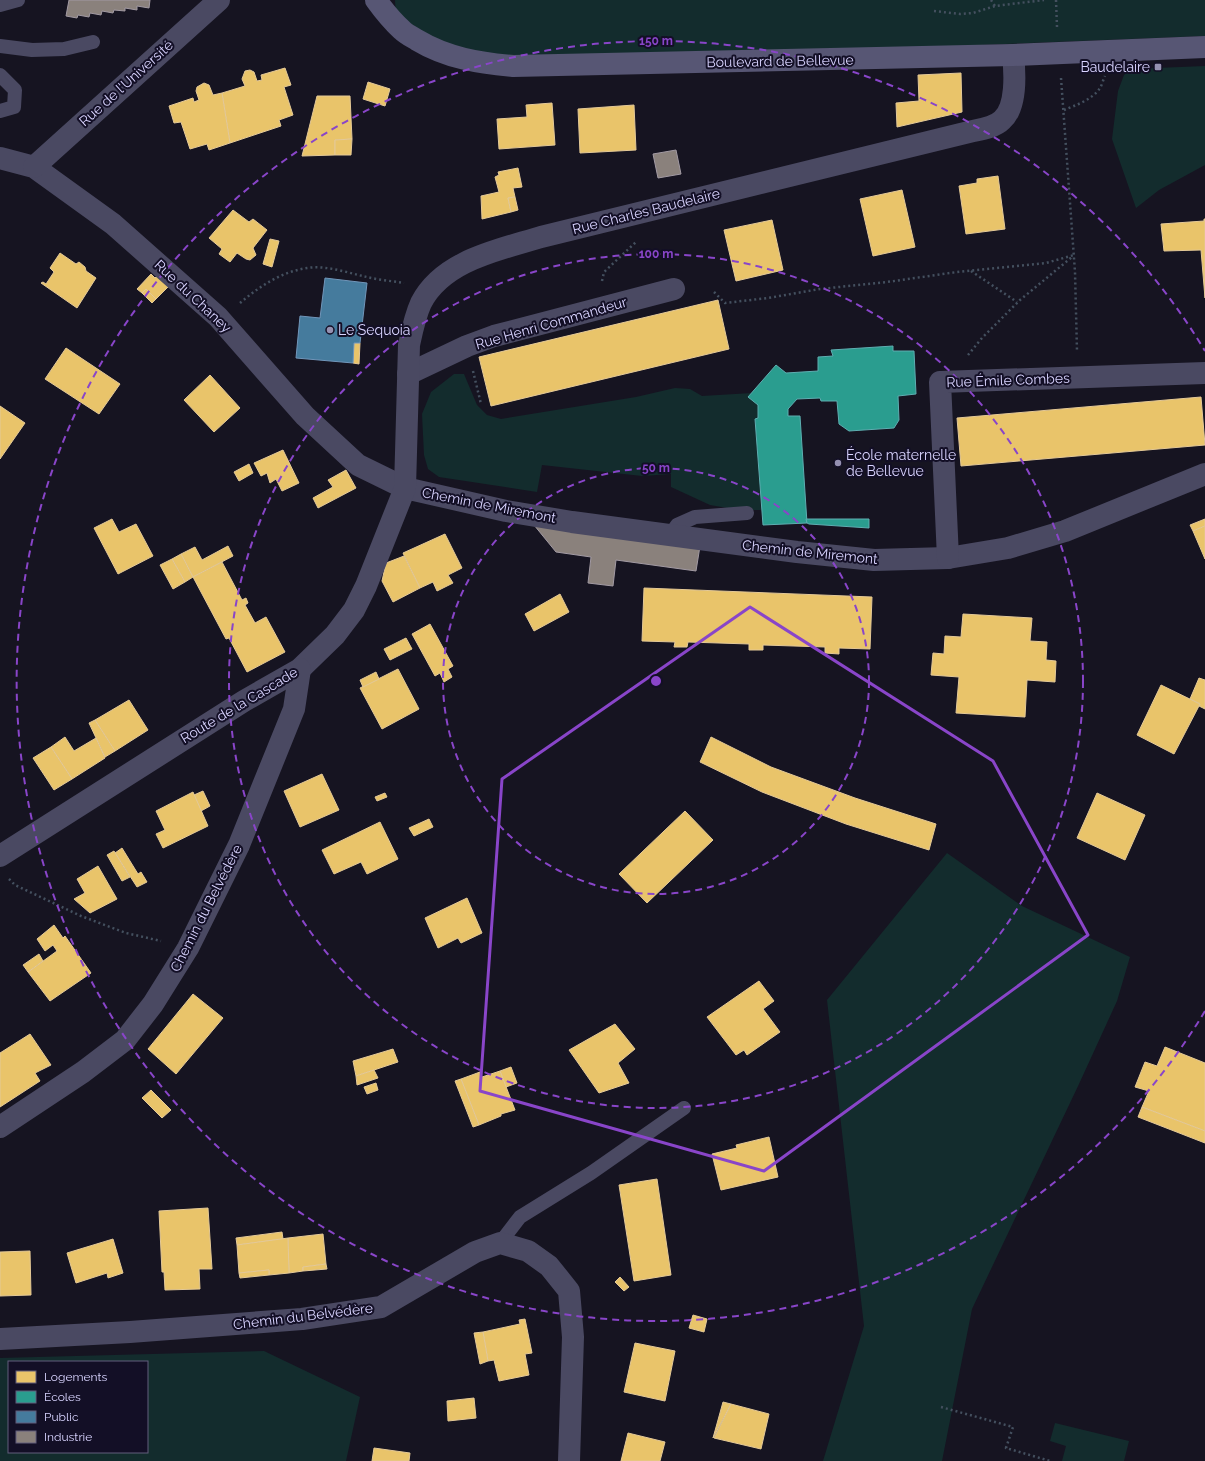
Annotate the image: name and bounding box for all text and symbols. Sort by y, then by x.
text: 150 m [639,34,673,48]
street label: Rue de l'Université [76,37,176,129]
street label: Boulevard de Bellevue [706,52,854,70]
place label: Baudelaire [1080,59,1150,75]
marker: Baudelaire [1153,62,1163,72]
street label: Rue Charles Baudelaire [571,185,721,237]
text: 100 m [639,247,673,261]
street label: Rue du Chaney [151,256,235,336]
street label: Rue Henri Commandeur [473,294,629,352]
place label: Le Sequoia [338,322,410,338]
marker: Le Sequoia [325,325,335,335]
street label: Rue Émile Combes [946,369,1070,390]
place label: École maternelle de Bellevue [846,446,956,479]
marker: École maternelle de Bellevue [833,458,843,468]
text: 50 m [642,461,670,475]
street label: Chemin de Miremont [421,484,558,526]
street label: Chemin de Miremont [741,537,879,567]
street label: Route de la Cascade [178,664,300,746]
centre of rings [649,674,663,688]
street label: Chemin du Belvédère [167,842,245,974]
street label: Chemin du Belvédère [232,1299,374,1333]
legend [8,1361,148,1453]
text: Logements [44,1370,107,1384]
text: Écoles [44,1390,81,1404]
text: Public [44,1410,79,1424]
text: Industrie [44,1430,92,1444]

